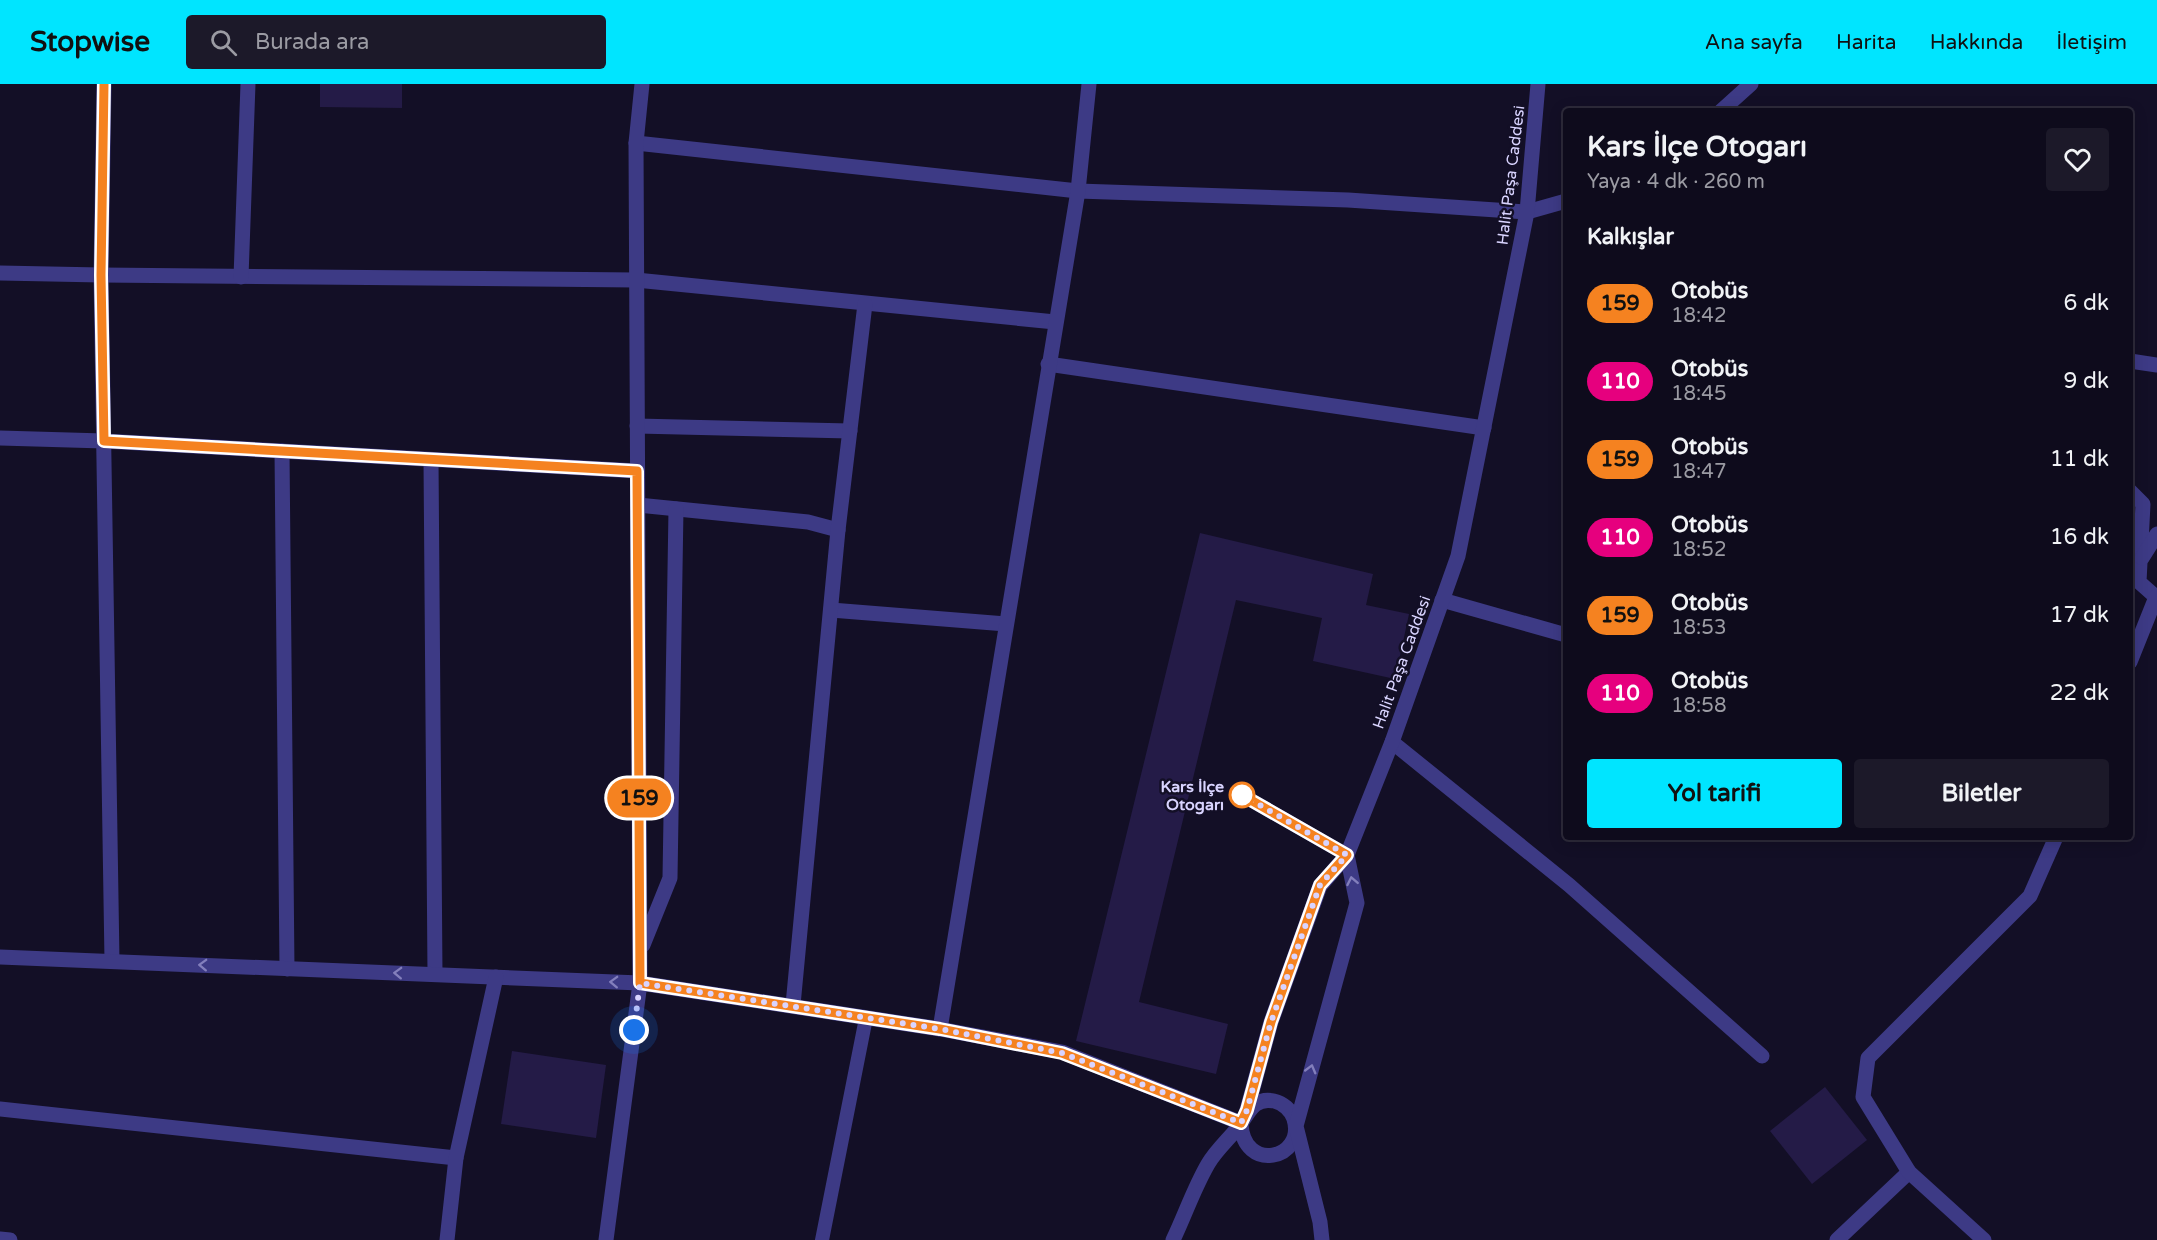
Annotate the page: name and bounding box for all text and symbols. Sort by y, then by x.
search box [186,15,606,69]
text: Stopwise [30,25,150,59]
icon: search [207,26,240,59]
text: Burada ara [255,29,369,55]
text: Ana sayfa [1705,30,1803,55]
text: Harita [1836,30,1897,55]
text: Hakkında [1930,30,2023,55]
text: İletişim [2056,30,2127,55]
street label: Halit Paşa Caddesi [1493,104,1529,246]
button: heart [2046,128,2109,191]
text: Kars İlçe Otogarı [1587,130,1807,164]
text: Yaya · 4 dk · 260 m [1587,170,1765,194]
text: Kalkışlar [1587,224,1674,250]
text: Otobüs [1671,278,1748,304]
text: 6 dk [2064,290,2109,316]
text: 159 [1600,291,1640,316]
text: 18:42 [1671,304,1726,328]
text: Otobüs [1671,356,1748,382]
text: 9 dk [2064,368,2109,394]
text: 110 [1600,369,1640,394]
text: 18:45 [1671,382,1726,406]
text: Otobüs [1671,434,1748,460]
text: 11 dk [2050,446,2109,472]
text: 159 [1600,447,1640,472]
text: 18:47 [1671,460,1726,484]
text: Otobüs [1671,512,1748,538]
text: 16 dk [2050,524,2109,550]
text: 110 [1600,525,1640,550]
text: 18:52 [1671,538,1726,562]
text: Otobüs [1671,590,1748,616]
street label: Halit Paşa Caddesi [1369,593,1435,732]
text: 17 dk [2050,602,2109,628]
text: 159 [1600,603,1640,628]
text: 18:53 [1671,616,1726,640]
text: Otobüs [1671,668,1748,694]
text: 22 dk [2050,680,2109,706]
text: 110 [1600,681,1640,706]
text: 18:58 [1671,694,1726,718]
button: Yol tarifi [1587,759,1842,828]
button: Biletler [1854,759,2109,828]
place label: Kars İlçe Otogarı [1160,777,1224,815]
line badge: 159 [604,778,674,818]
marker: Kars İlçe Otogarı [1229,782,1255,808]
text: 159 [619,786,659,811]
one-way arrow [1346,876,1359,886]
one-way arrow [198,959,207,972]
one-way arrow [393,966,402,979]
one-way arrow [609,975,618,988]
your location [619,1015,649,1045]
one-way arrow [1304,1064,1317,1074]

